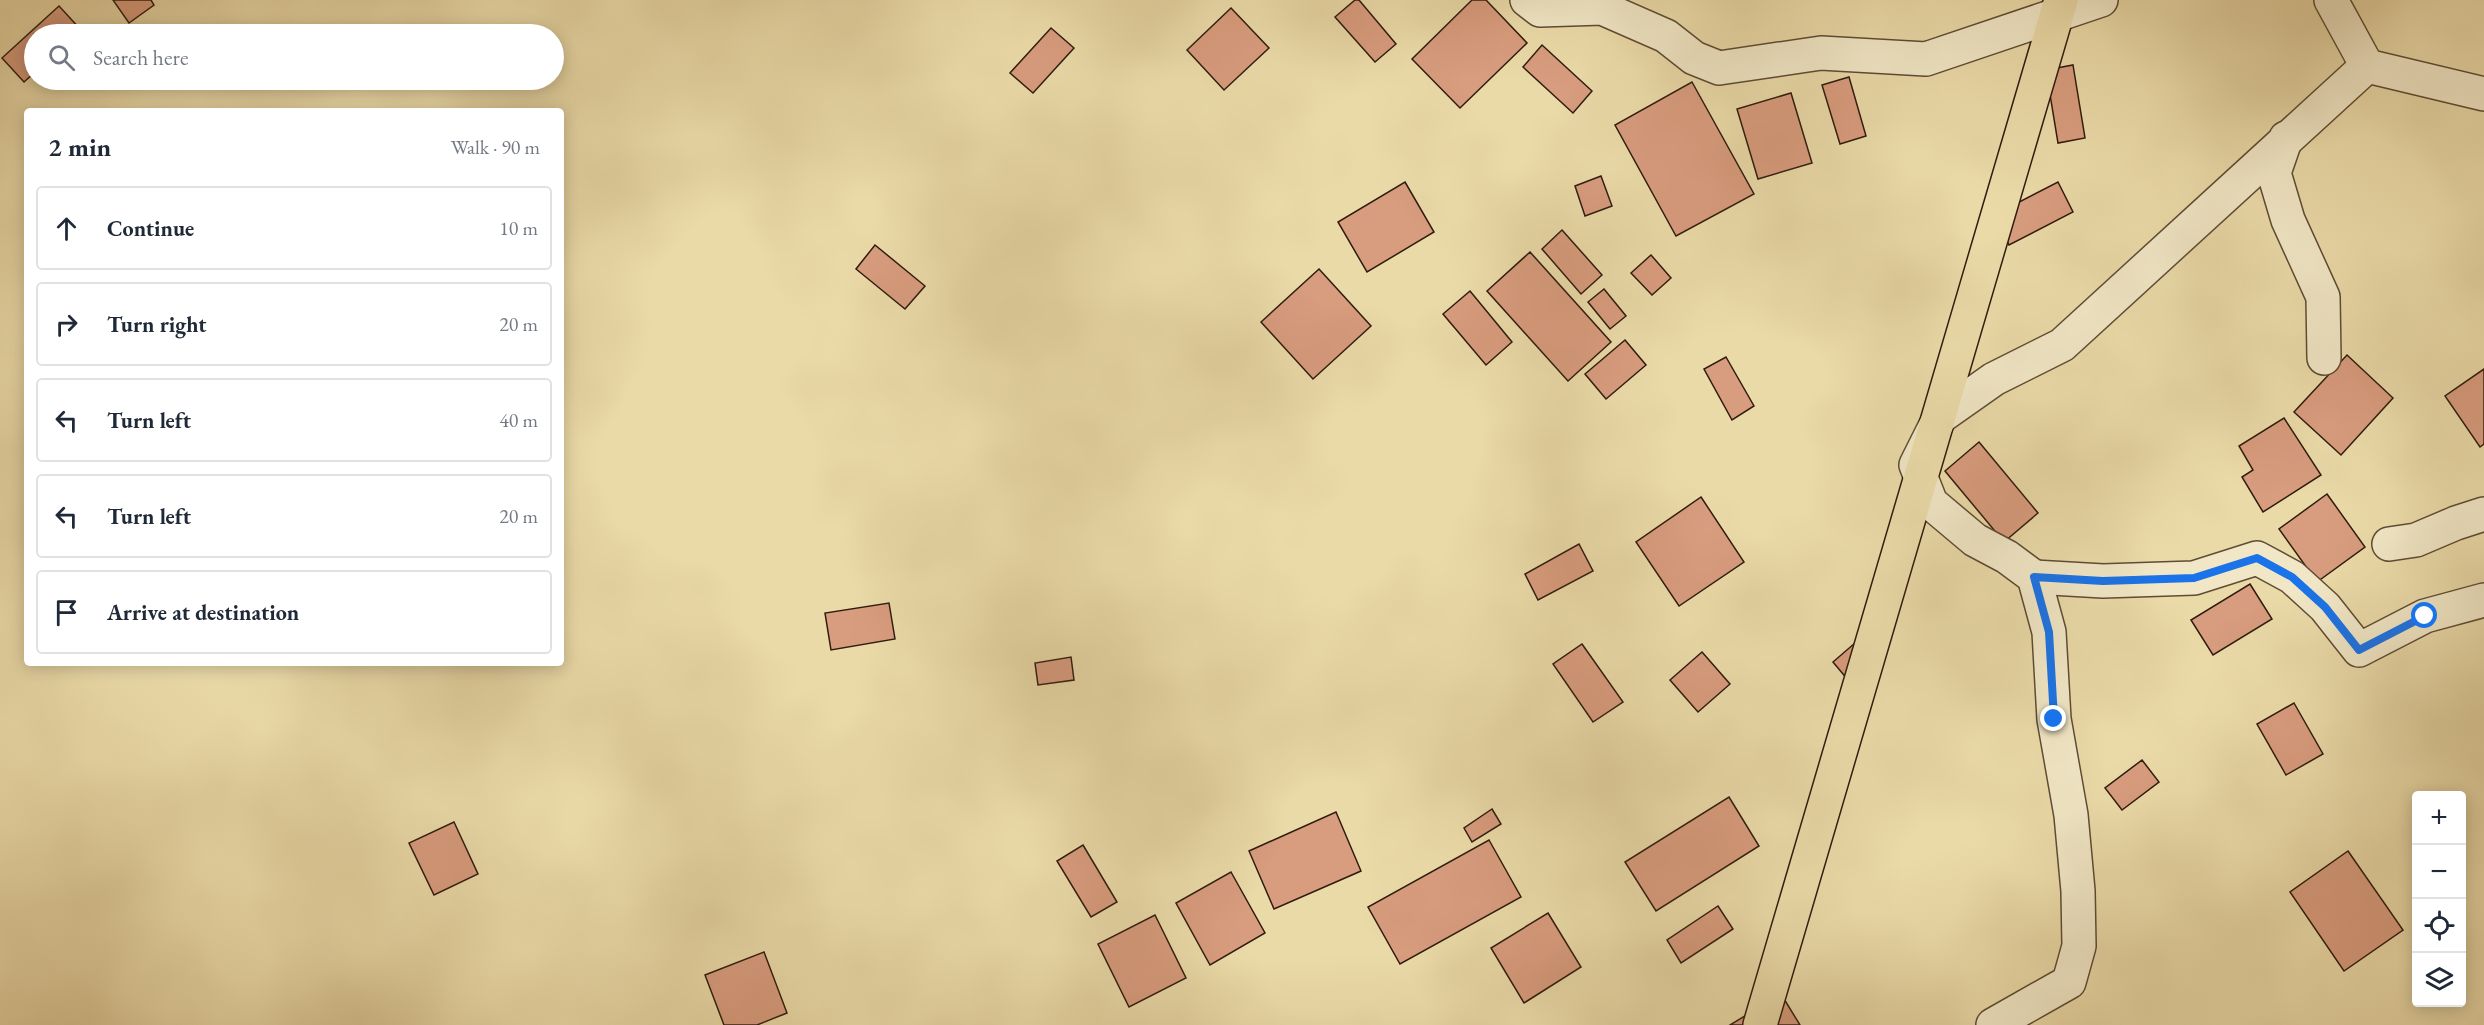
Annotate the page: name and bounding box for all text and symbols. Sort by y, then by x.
search box [24,24,564,90]
icon: search [45,41,78,74]
text: Search here [93,43,188,72]
text: 2 min [48,130,111,164]
text: Walk · 90 m [451,134,540,160]
icon: ahead [50,212,83,245]
text: Continue [107,214,194,243]
text: 10 m [499,215,538,241]
icon: right [50,308,83,341]
text: Turn right [107,310,206,339]
text: 20 m [499,311,538,337]
icon: left [50,404,83,437]
text: Turn left [107,406,191,435]
text: 40 m [499,407,538,433]
icon: left [50,500,83,533]
text: Turn left [107,502,191,531]
text: 20 m [499,503,538,529]
icon: arrive [50,596,83,629]
text: Arrive at destination [107,598,299,627]
route start [2411,602,2437,628]
route end [2040,705,2066,731]
map controls [2412,791,2466,1007]
button: + [2412,791,2466,845]
button: − [2412,845,2466,899]
button: locate [2412,899,2466,953]
button: layers [2412,953,2466,1007]

